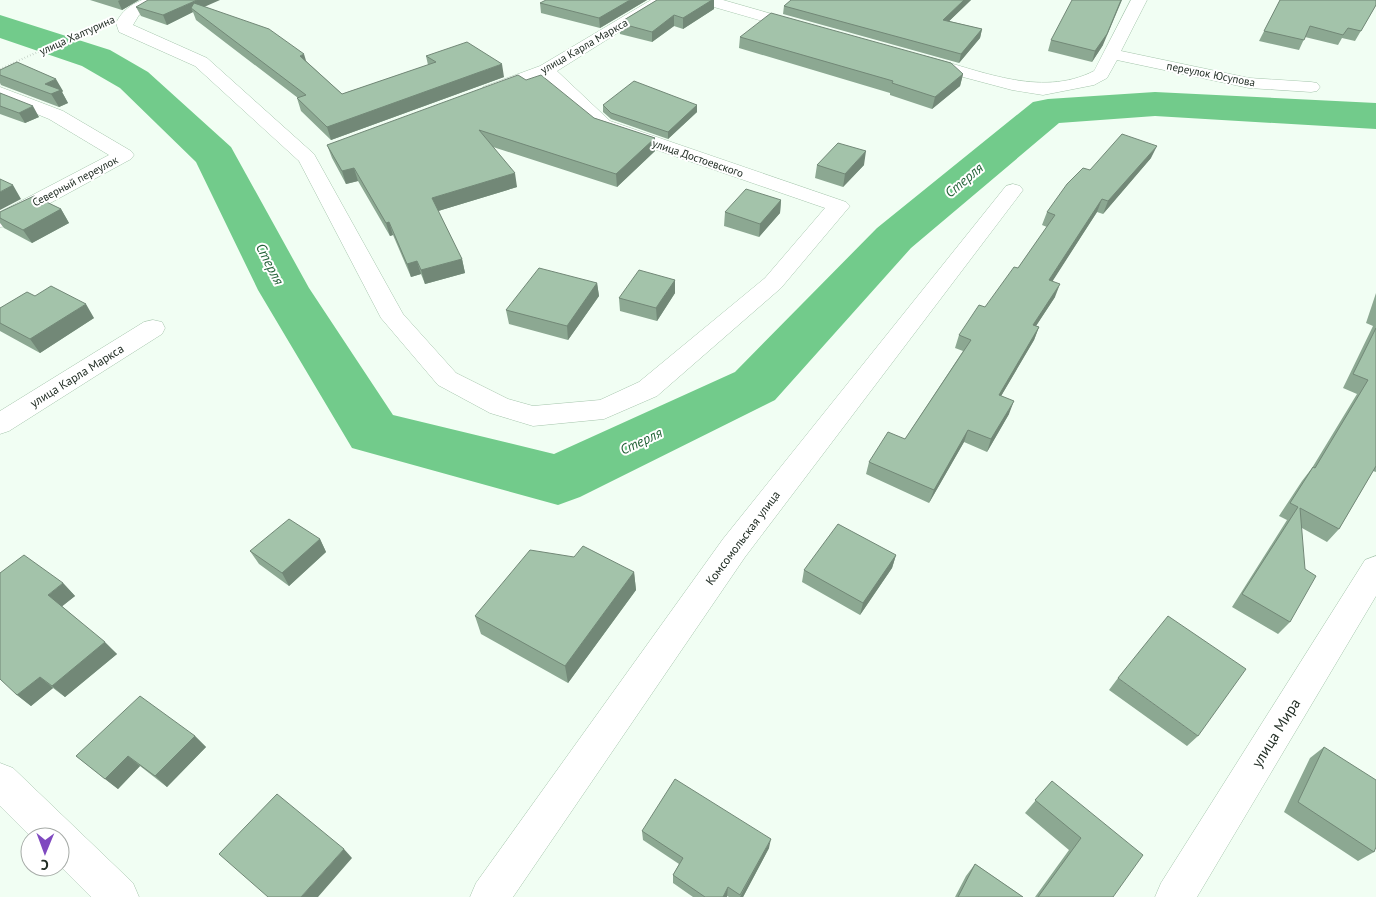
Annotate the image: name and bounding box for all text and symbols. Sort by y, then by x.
street label: улица Халтурина [37,12,117,58]
street label: улица Карла Маркса [538,15,630,77]
street label: переулок Юсупова [1166,59,1256,89]
street label: улица Достоевского [651,136,745,180]
street label: Северный переулок [30,152,121,210]
water label: Стерля [941,158,987,201]
water label: Стерля [252,240,288,288]
street label: улица Карла Маркса [27,341,126,410]
water label: Стерля [617,423,665,459]
street label: Комсомольская улица [702,487,783,588]
street label: улица Мира [1247,695,1304,771]
north arrow [20,827,70,877]
text: С [41,856,49,874]

